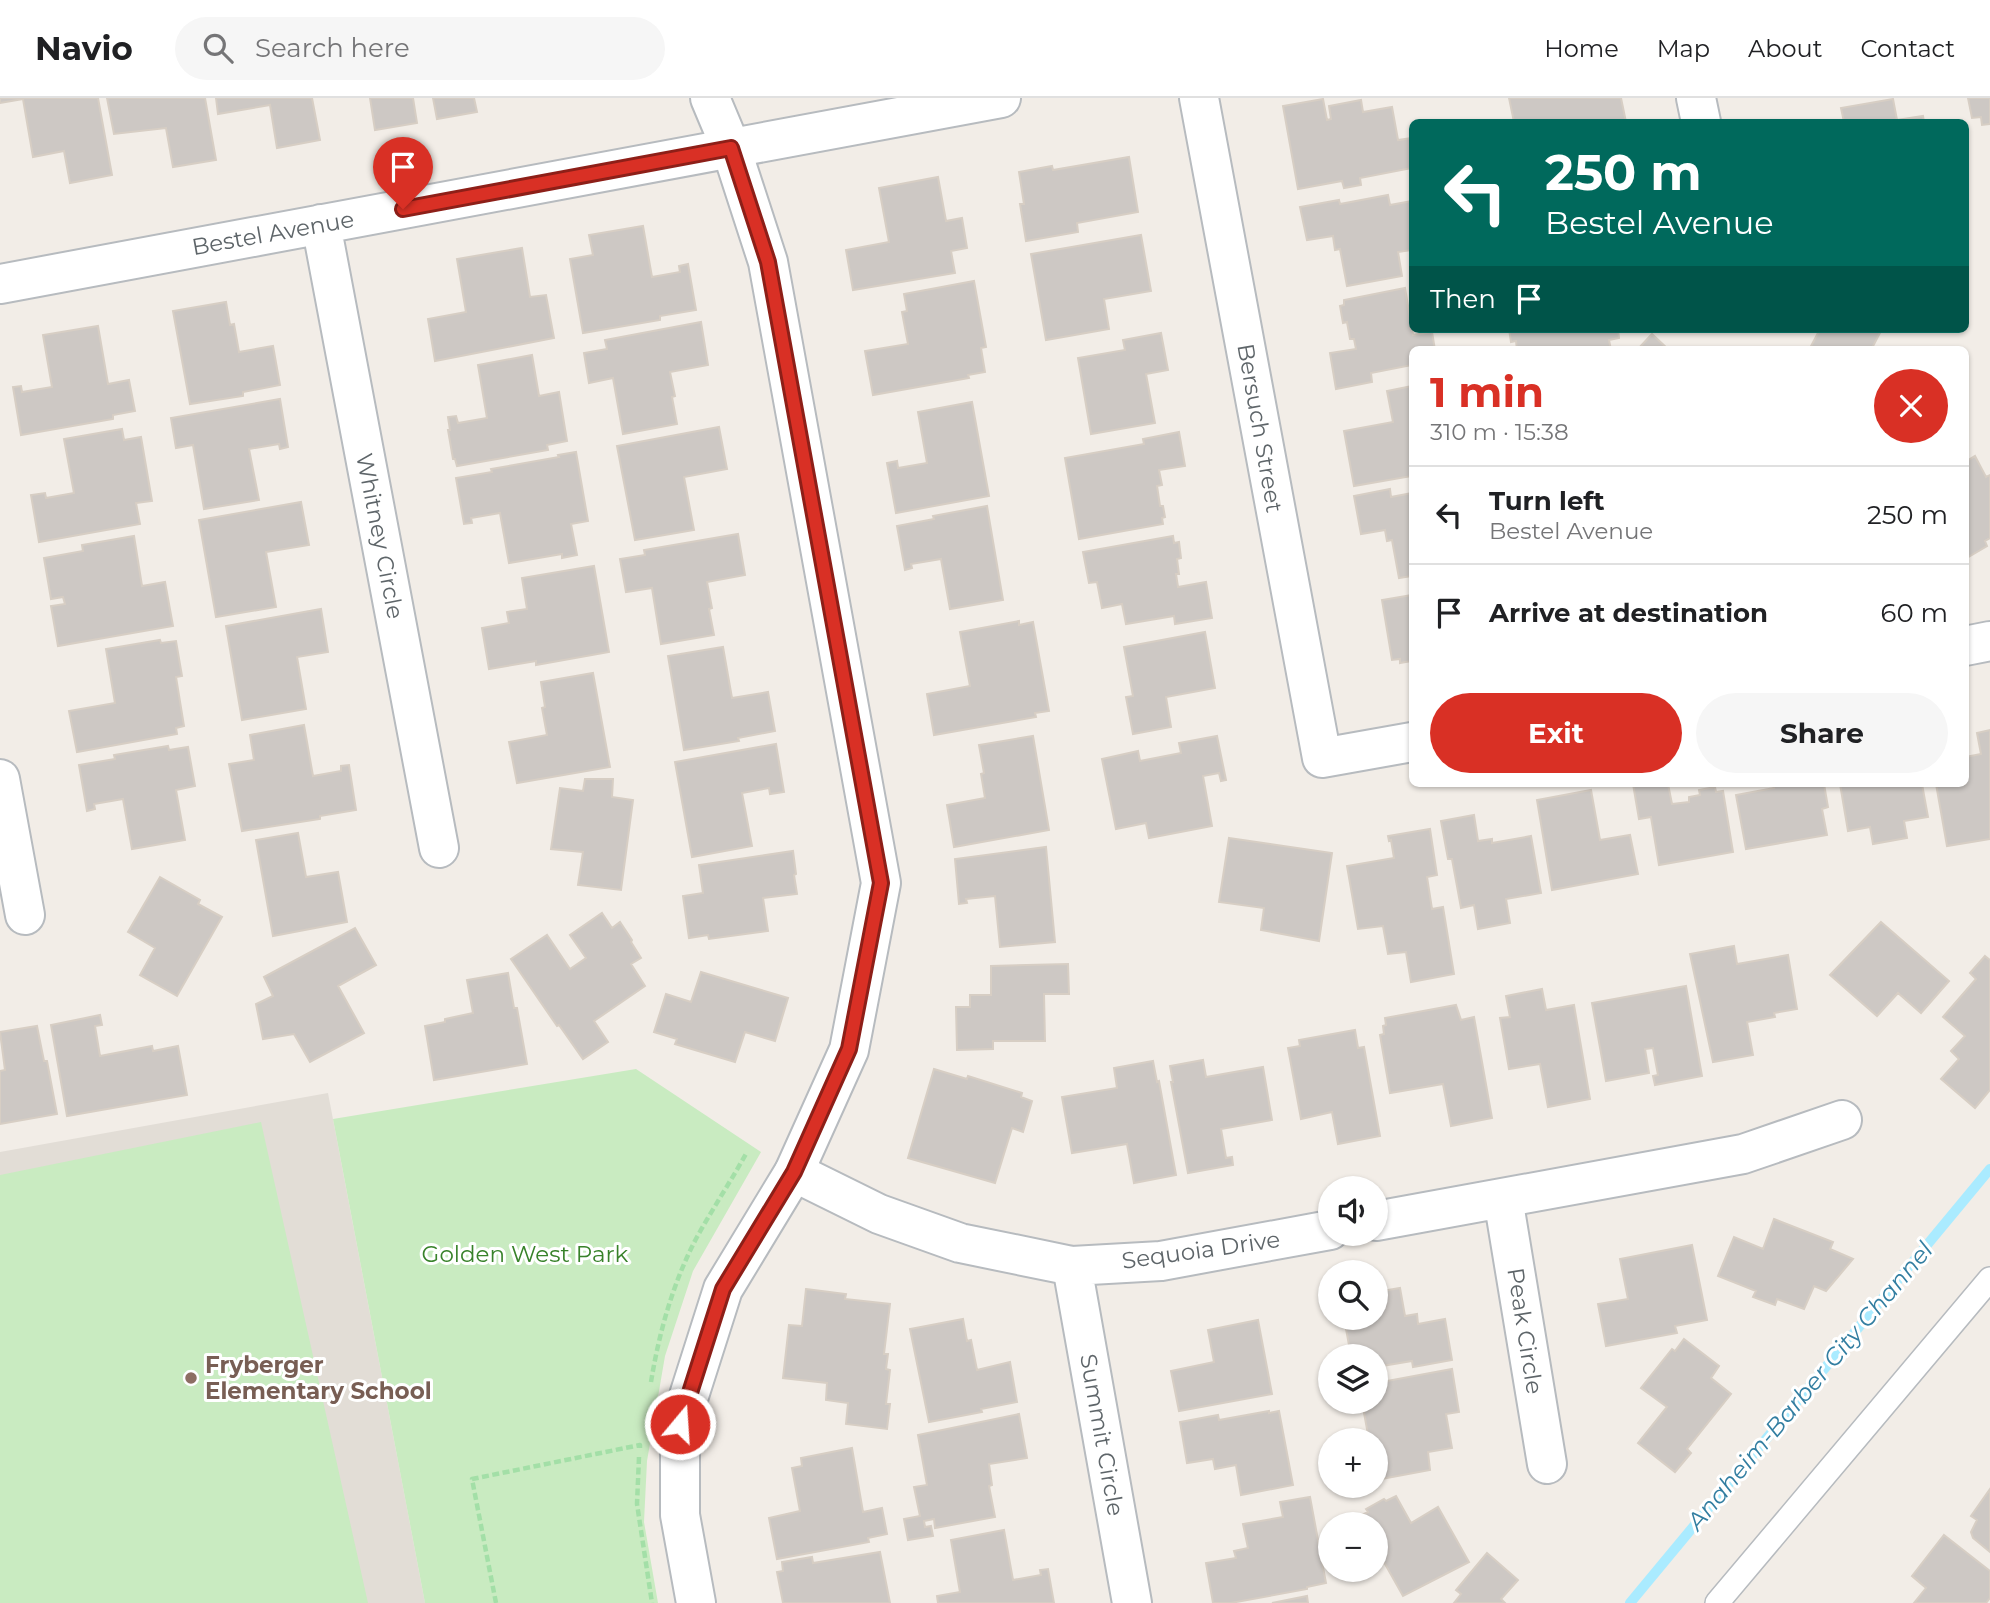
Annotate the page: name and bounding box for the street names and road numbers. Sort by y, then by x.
street label: Bestel Avenue [190,205,356,261]
street label: Bersuch Street [1231,341,1289,515]
street label: Whitney Circle [350,451,410,621]
street label: Sequoia Drive [1120,1225,1282,1275]
street label: Peak Circle [1501,1266,1549,1396]
street label: Summit Circle [1074,1352,1130,1518]

